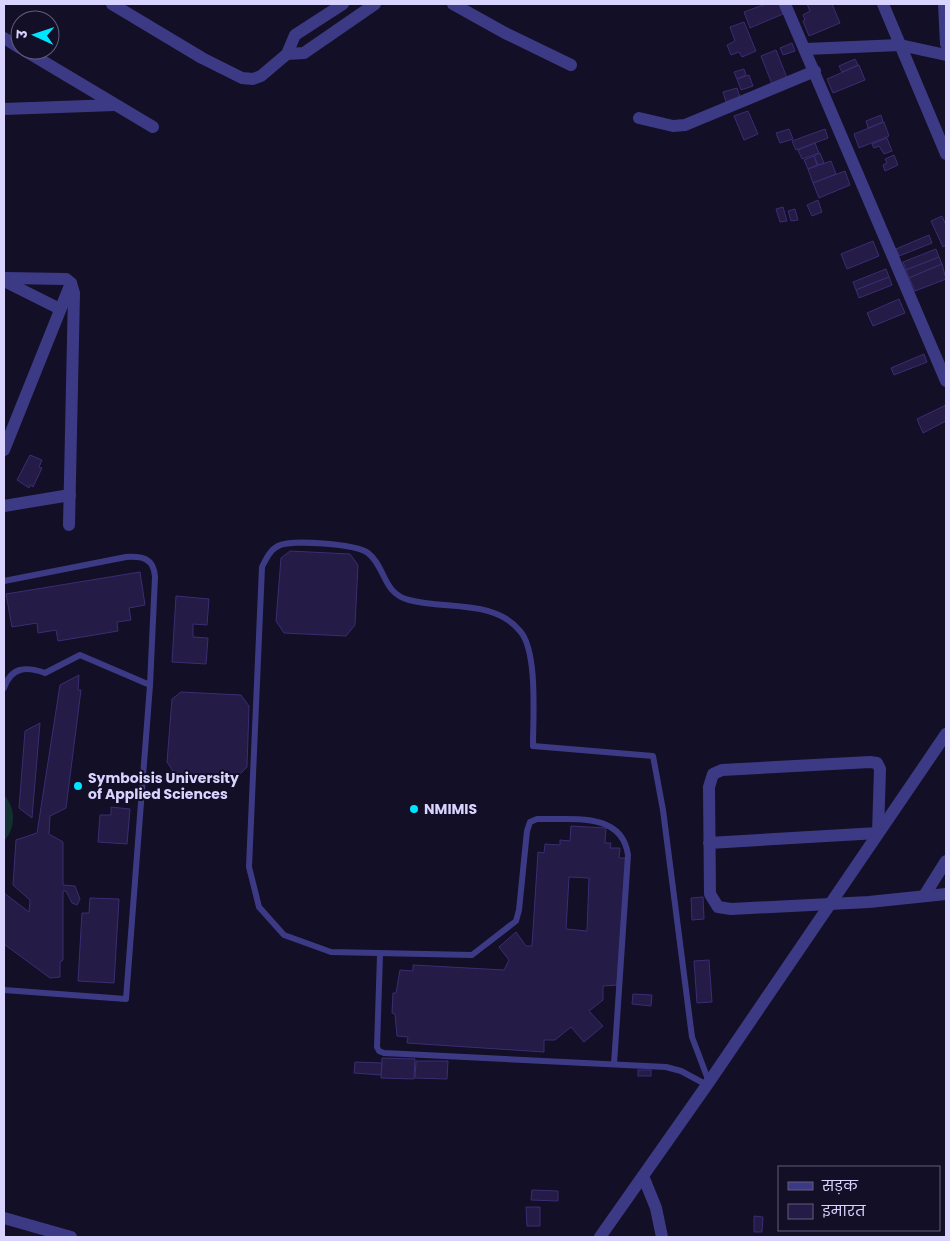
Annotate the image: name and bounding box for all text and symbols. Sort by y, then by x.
north arrow [10,10,60,60]
text: उ [12,29,32,40]
place label: Symboisis University of Applied Sciences [88,768,239,804]
marker: Symboisis University of Applied Sciences [72,780,84,792]
place label: NMIMIS [424,799,477,819]
marker: NMIMIS [408,803,420,815]
legend [778,1166,940,1231]
text: सड़क [821,1175,859,1196]
text: इमारत [821,1200,866,1221]

